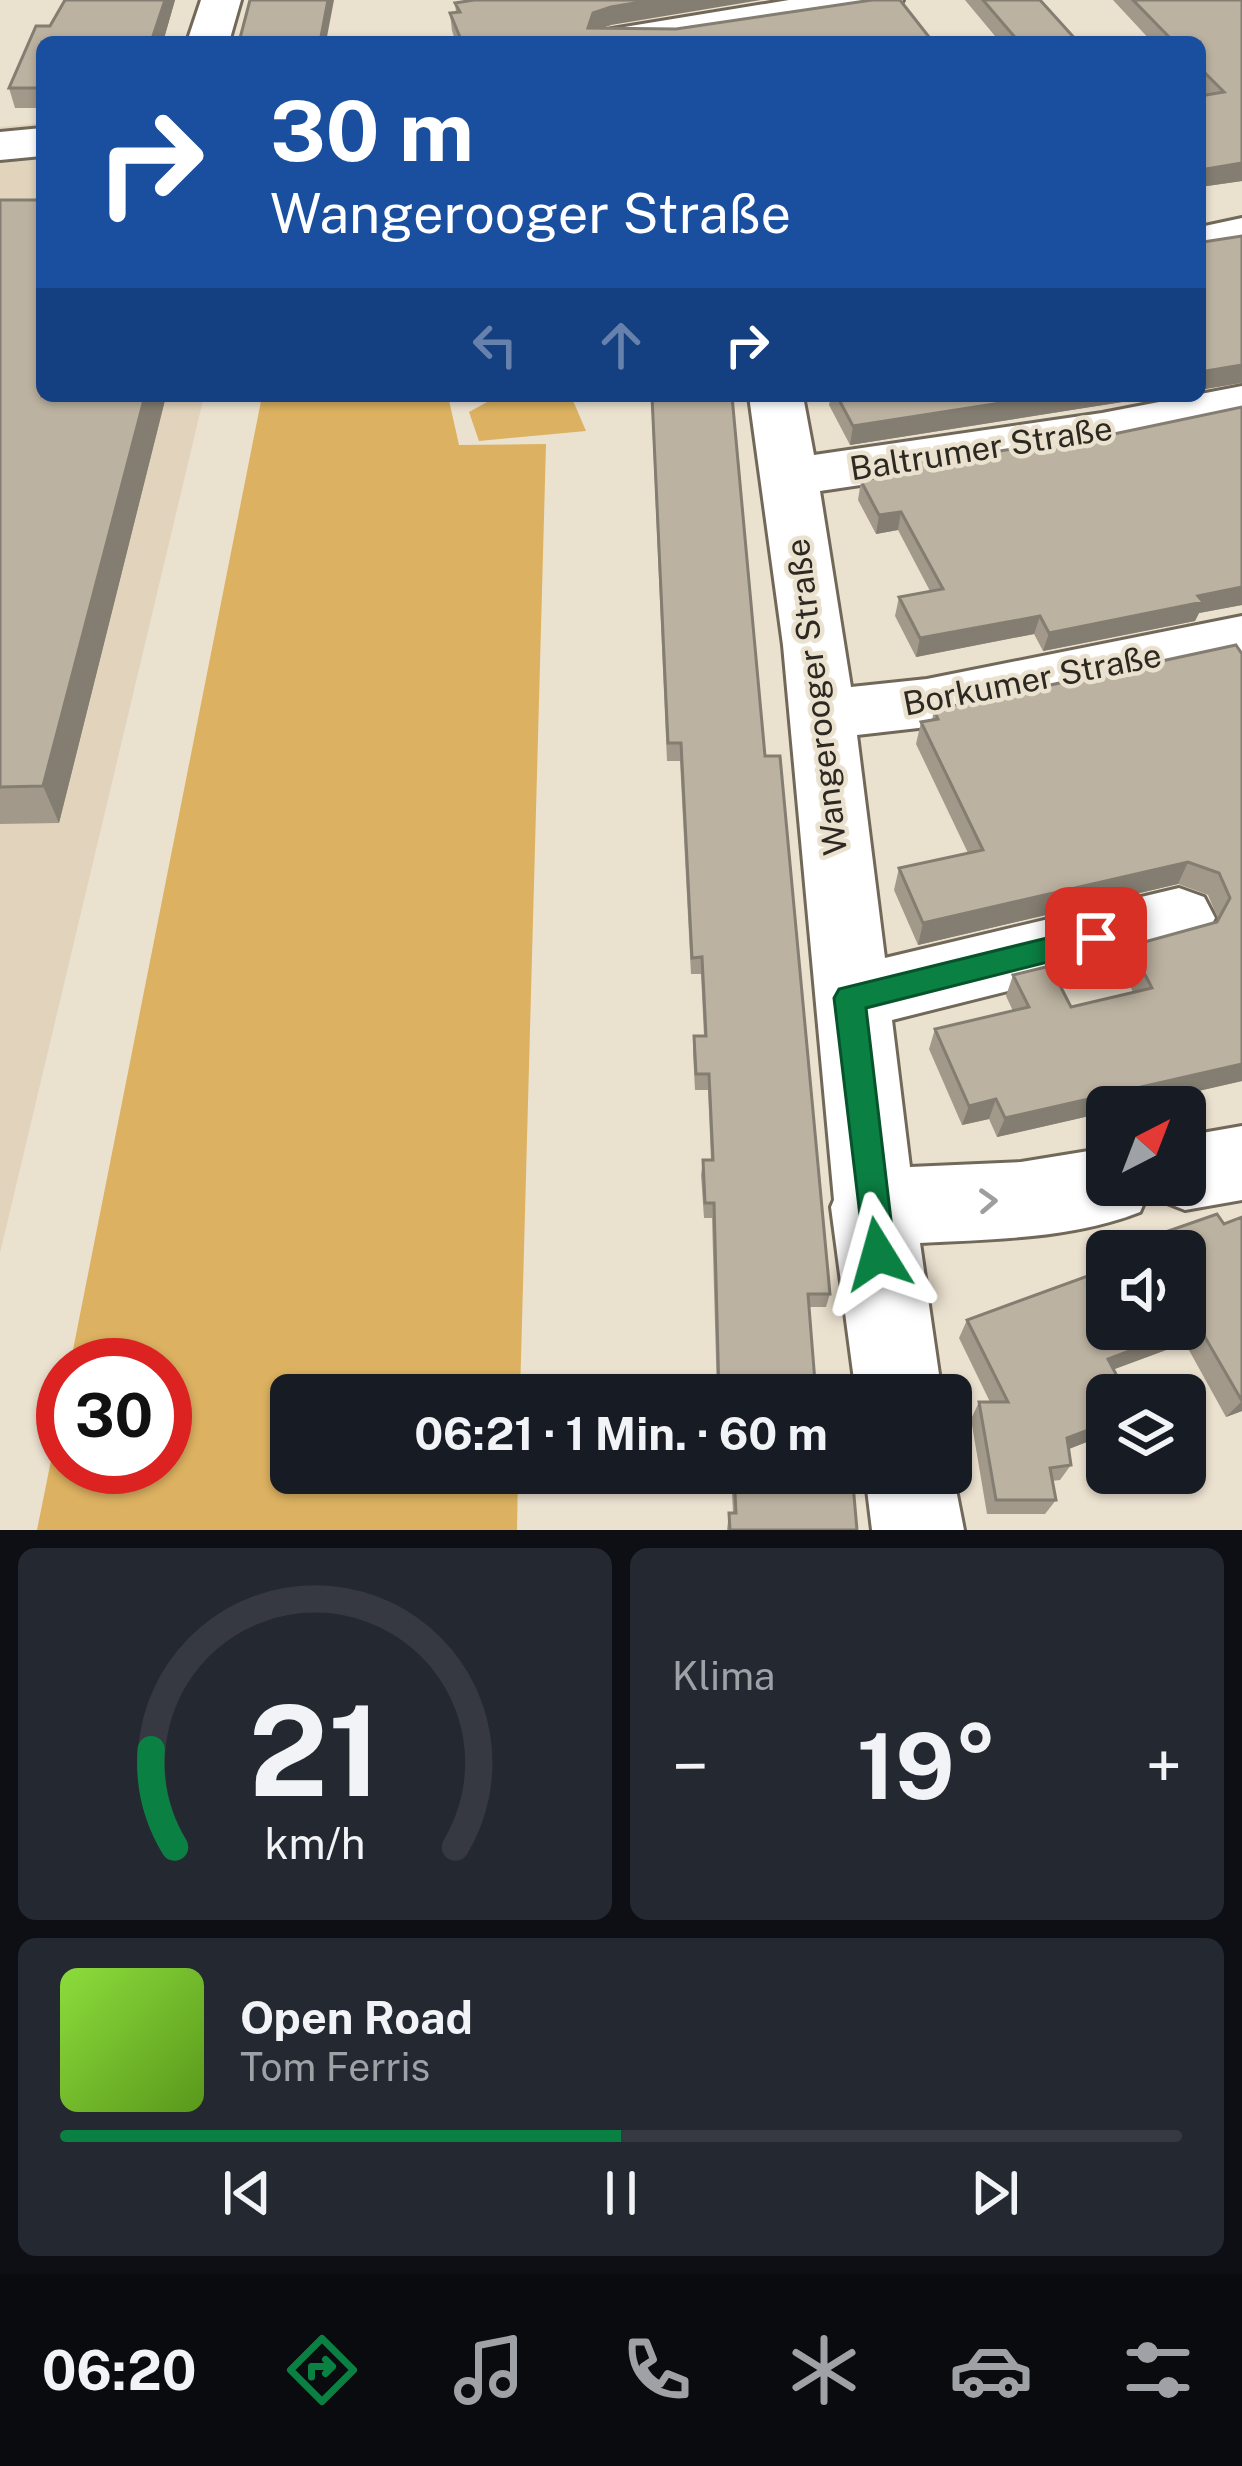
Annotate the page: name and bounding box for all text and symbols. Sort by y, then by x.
text: 30 m [270,81,474,180]
icon: right [72,84,228,240]
text: Wangerooger Straße [270,182,791,245]
icon: left [462,312,528,378]
icon: ahead [588,312,654,378]
icon: right [714,312,780,378]
street label: Baltrumer Straße [847,408,1115,488]
street label: Wangerooger Straße [778,537,854,857]
street label: Borkumer Straße [900,635,1164,723]
pin [1045,887,1147,989]
icon: arrive [1063,905,1129,971]
north arrow [1086,1086,1206,1206]
map controls [1086,1086,1206,1494]
one-way arrow [979,1188,998,1214]
position arrow [815,1191,941,1317]
button: sound [1086,1230,1206,1350]
speed limit sign: 30 [36,1338,192,1494]
button: layers [1086,1374,1206,1494]
text: 06:21 · 1 Min. · 60 m [414,1407,828,1460]
text: Klima [672,1653,775,1699]
text: 21 [249,1677,381,1824]
text: 19° [857,1713,997,1819]
text: − [672,1727,709,1805]
text: + [1145,1727,1182,1805]
text: km/h [265,1818,365,1869]
text: Open Road [240,1991,473,2044]
text: Tom Ferris [240,2044,430,2090]
icon: previous [214,2160,280,2226]
icon: pause [588,2160,654,2226]
icon: next [962,2160,1028,2226]
icon: directions [280,2328,364,2412]
icon: music [447,2328,531,2412]
icon: phone [615,2328,699,2412]
icon: climate [782,2328,866,2412]
icon: car [949,2328,1033,2412]
icon: filters [1116,2328,1200,2412]
text: 06:20 [42,2339,197,2402]

